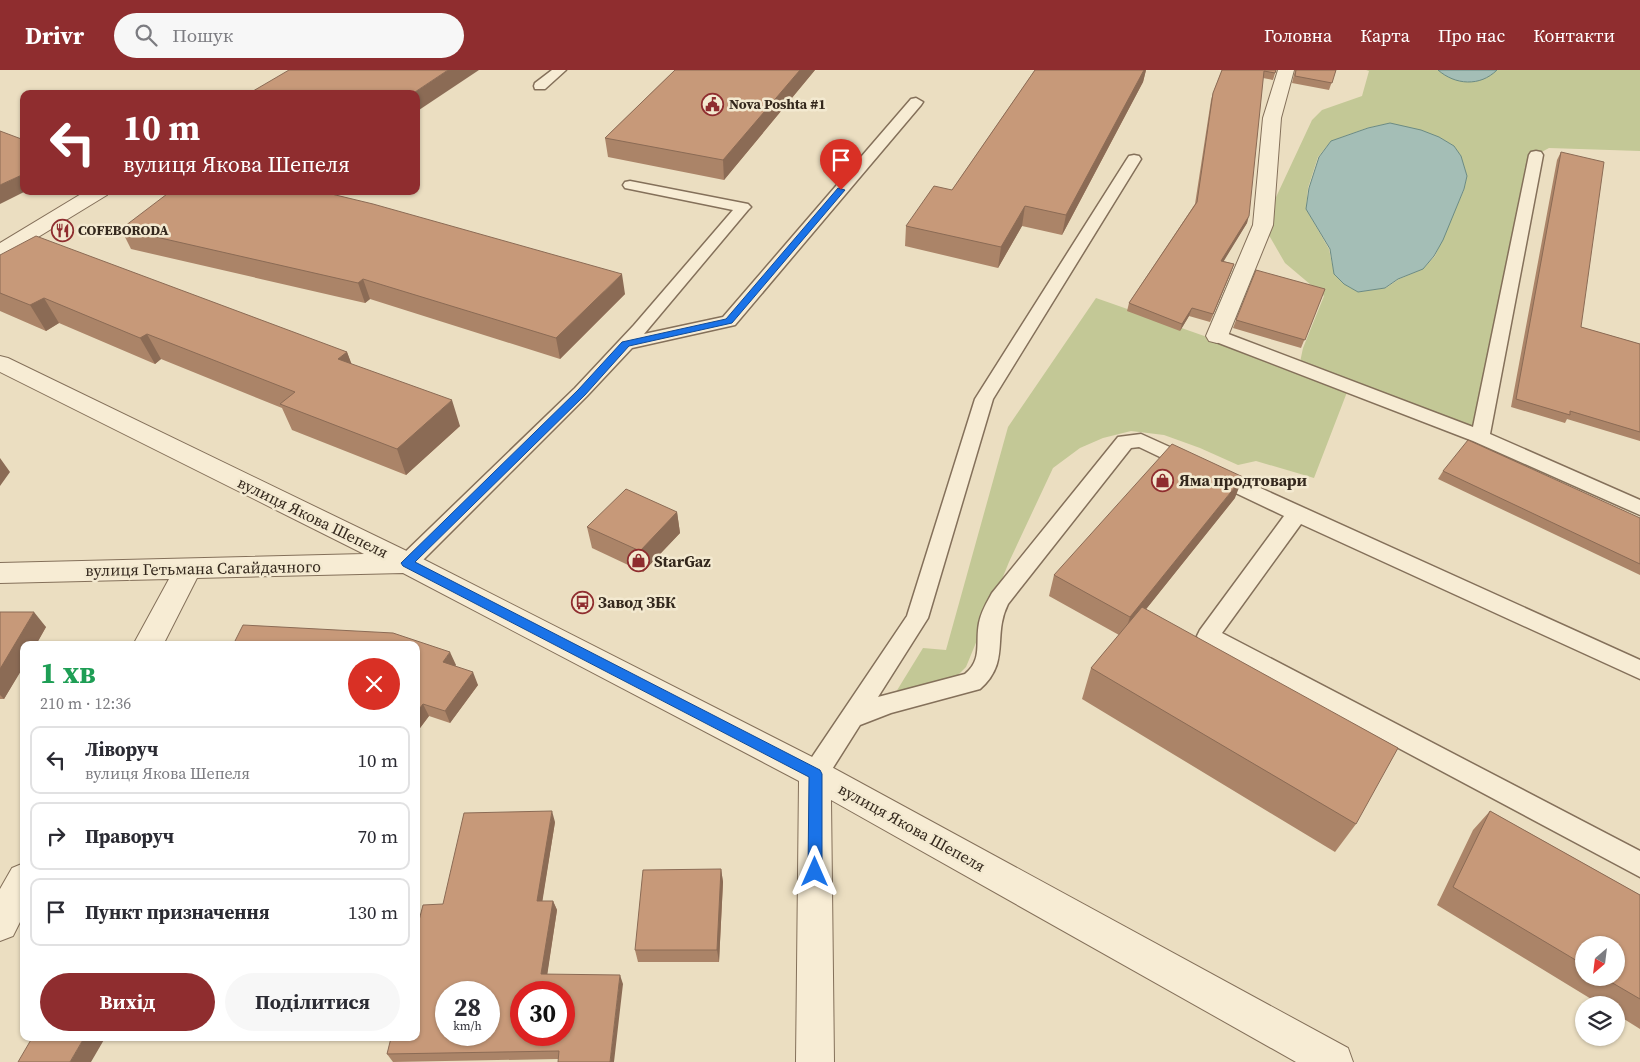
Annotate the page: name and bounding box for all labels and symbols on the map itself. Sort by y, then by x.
public building icon: Nova Poshta #1 [701,92,725,116]
place label: Nova Poshta #1 [729,94,826,114]
pin [820,139,862,190]
restaurant icon: COFEBORODA [50,218,74,242]
place label: COFEBORODA [78,220,169,240]
shop icon: Яма продтовари [1151,468,1175,492]
place label: Яма продтовари [1179,469,1308,491]
street label: вулиця Якова Шепеля [234,471,392,563]
shop icon: StarGaz [626,549,650,573]
place label: StarGaz [654,550,711,572]
street label: вулиця Гетьмана Сагайдачного [85,555,321,581]
bus stop icon: Завод ЗБК [570,590,594,614]
place label: Завод ЗБК [598,591,677,613]
street label: вулиця Якова Шепеля [834,777,990,877]
position arrow [788,845,840,897]
north arrow [1575,936,1625,986]
speed limit sign: 30 [510,981,575,1046]

